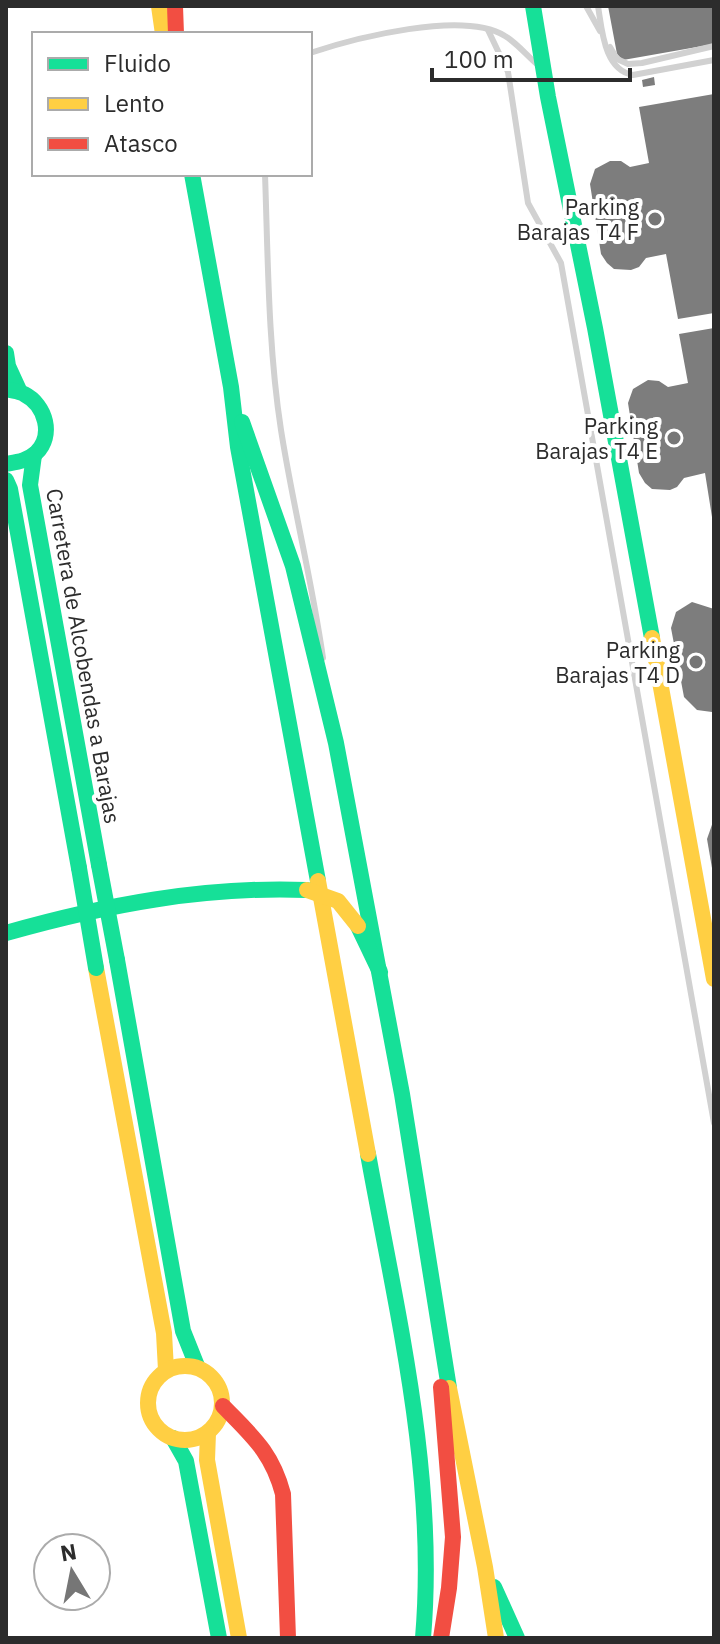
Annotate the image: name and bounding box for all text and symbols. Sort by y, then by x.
legend [32,32,312,176]
scale bar [432,32,630,82]
text: 100 m [444,43,514,75]
text: Fluido [104,47,171,79]
text: Lento [104,87,164,119]
text: Atasco [104,127,178,159]
place label: Parking Barajas T4 F [517,192,639,246]
marker: Parking Barajas T4 F [646,210,664,228]
place label: Parking Barajas T4 E [535,411,658,465]
marker: Parking Barajas T4 E [665,429,683,447]
street label: Carretera de Alcobendas a Barajas [40,486,128,826]
place label: Parking Barajas T4 D [555,635,680,689]
marker: Parking Barajas T4 D [687,653,705,671]
north arrow [32,1532,112,1612]
text: N [58,1536,79,1567]

